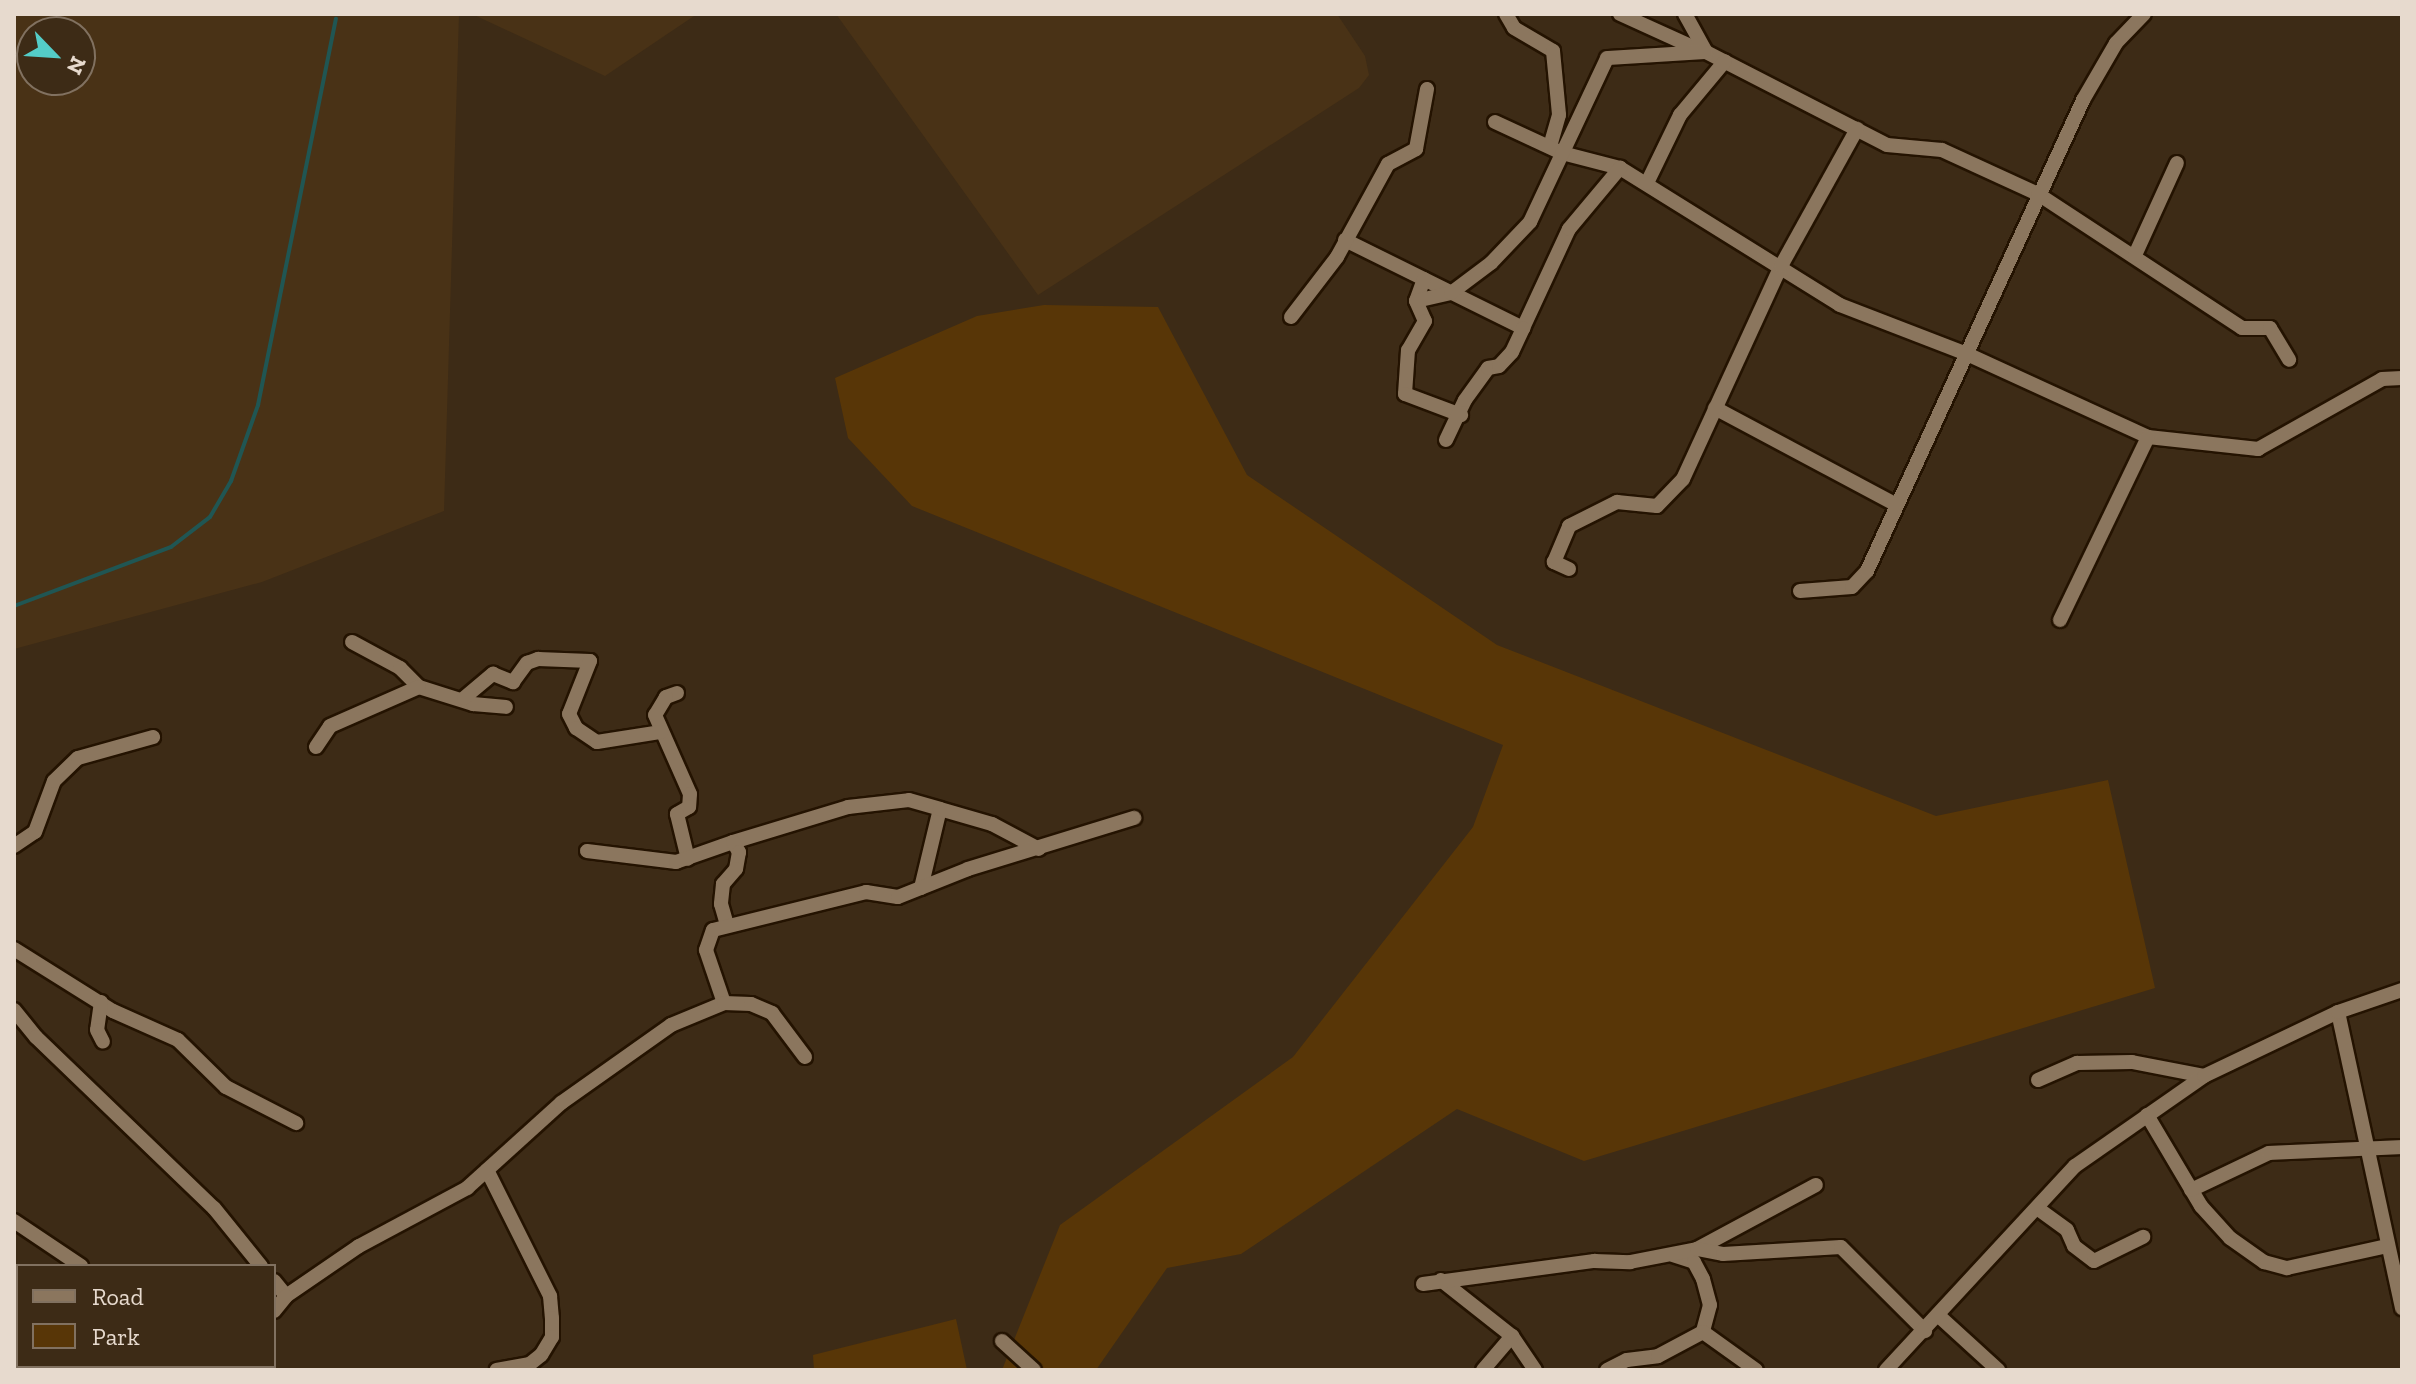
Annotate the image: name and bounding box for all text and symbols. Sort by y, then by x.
north arrow [16,16,96,96]
text: N [61,52,92,79]
legend [16,1264,276,1368]
text: Road [92,1282,144,1311]
text: Park [92,1322,140,1351]

